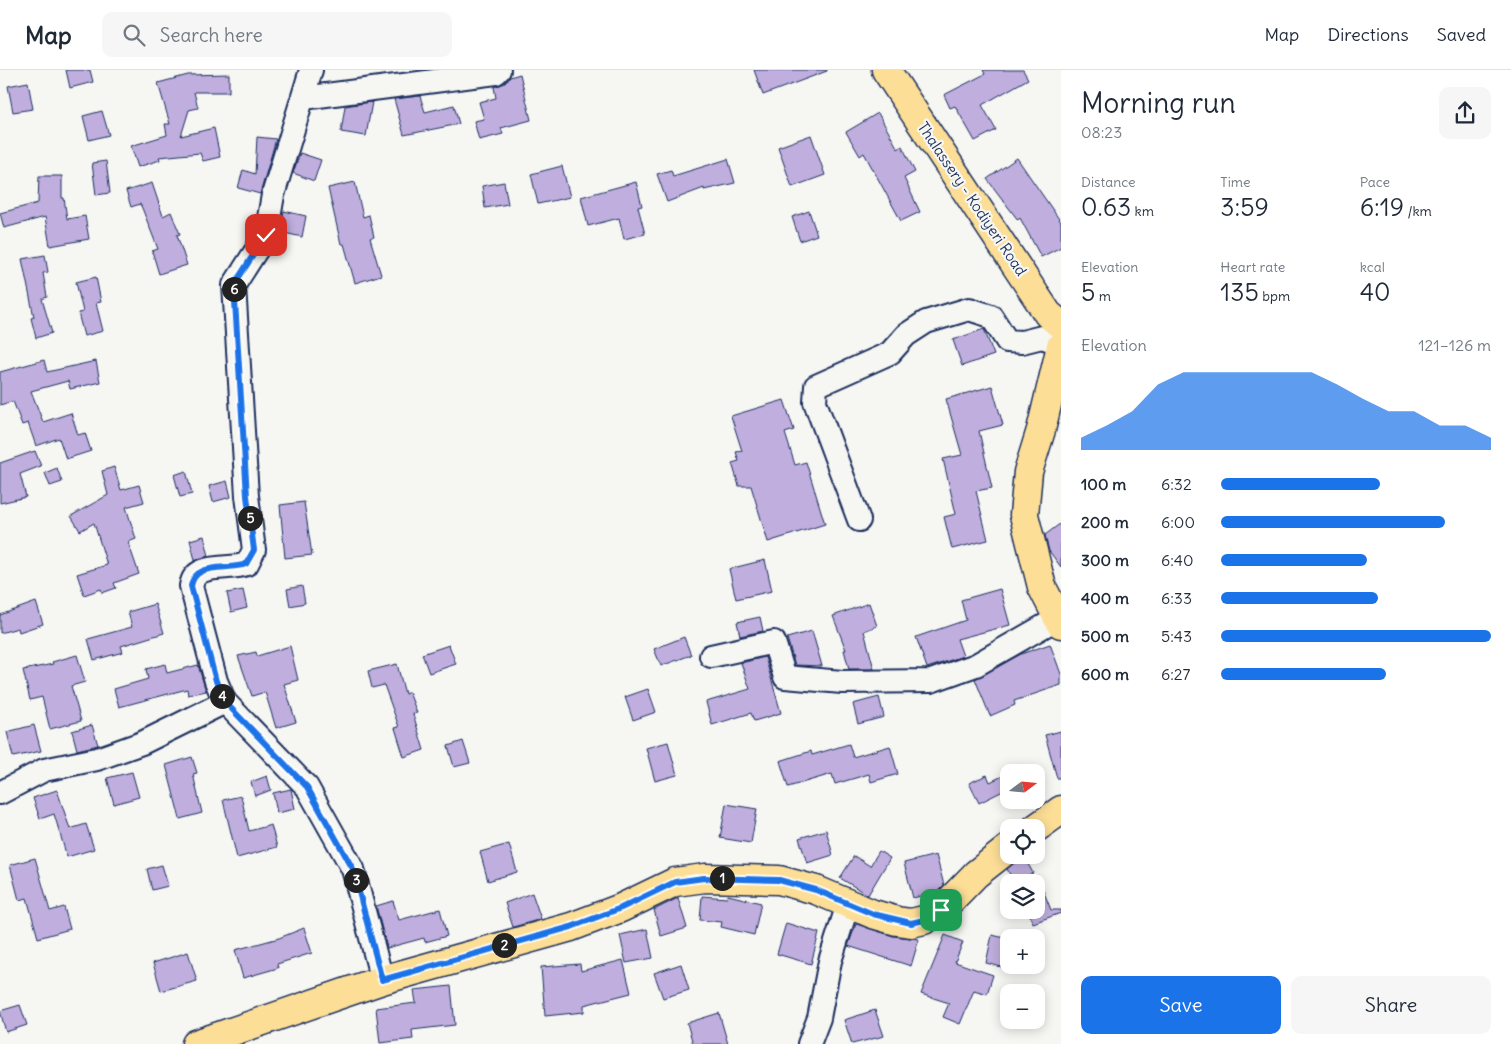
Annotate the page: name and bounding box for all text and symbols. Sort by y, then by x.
search box [102,12,452,57]
text: Map [25,20,72,50]
icon: search [120,21,148,49]
text: Search here [160,23,263,47]
text: Map [1264,23,1299,46]
text: Directions [1327,23,1409,46]
text: Saved [1437,23,1486,46]
text: Morning run [1081,85,1236,121]
button: share [1439,87,1491,139]
street label: Thalassery - Kodiyeri Road [914,118,1031,279]
text: 08:23 [1081,122,1122,142]
text: Distance [1081,173,1136,191]
text: Time [1220,173,1251,191]
text: Pace [1360,173,1390,191]
text: 0.63 [1081,191,1131,223]
text: 3:59 [1220,191,1269,223]
text: 6:19 [1360,191,1404,223]
text: km [1131,202,1154,220]
text: /km [1404,202,1432,220]
pin [245,214,287,256]
icon: check [252,221,280,249]
text: Elevation [1081,258,1138,276]
text: Heart rate [1220,258,1285,276]
text: kcal [1360,258,1385,276]
pin: 6 [222,276,246,302]
text: 5 [1081,276,1095,308]
text: 135 [1220,276,1259,308]
text: 40 [1360,276,1391,308]
text: 6 [230,280,239,298]
text: m [1095,287,1111,305]
text: bpm [1259,287,1290,305]
text: Elevation [1081,335,1147,355]
text: 121–126 m [1418,335,1491,355]
text: 100 m [1081,474,1126,494]
text: 6:32 [1161,474,1192,494]
pin: 5 [238,506,262,530]
text: 5 [246,509,255,527]
text: 200 m [1081,512,1129,532]
text: 6:00 [1161,512,1195,532]
text: 300 m [1081,550,1129,570]
text: 6:40 [1161,550,1194,570]
text: 400 m [1081,588,1129,608]
text: 6:33 [1161,588,1192,608]
text: 500 m [1081,626,1129,646]
text: 5:43 [1161,626,1192,646]
text: 600 m [1081,664,1129,684]
text: 6:27 [1161,664,1190,684]
pin: 4 [210,684,234,708]
text: 4 [218,687,227,705]
north arrow [1000,764,1045,809]
map controls [1000,764,1045,1029]
button: locate [1000,819,1045,864]
pin: 1 [710,866,734,890]
pin: 3 [344,868,368,892]
text: 1 [720,869,725,887]
text: 3 [353,871,360,889]
button: layers [1000,874,1045,919]
pin [920,889,962,931]
icon: arrive [927,896,955,924]
button: + [1000,929,1045,974]
pin: 2 [492,932,516,958]
text: 2 [501,936,508,954]
button: Save [1081,976,1281,1034]
button: Share [1291,976,1491,1034]
button: − [1000,984,1045,1029]

